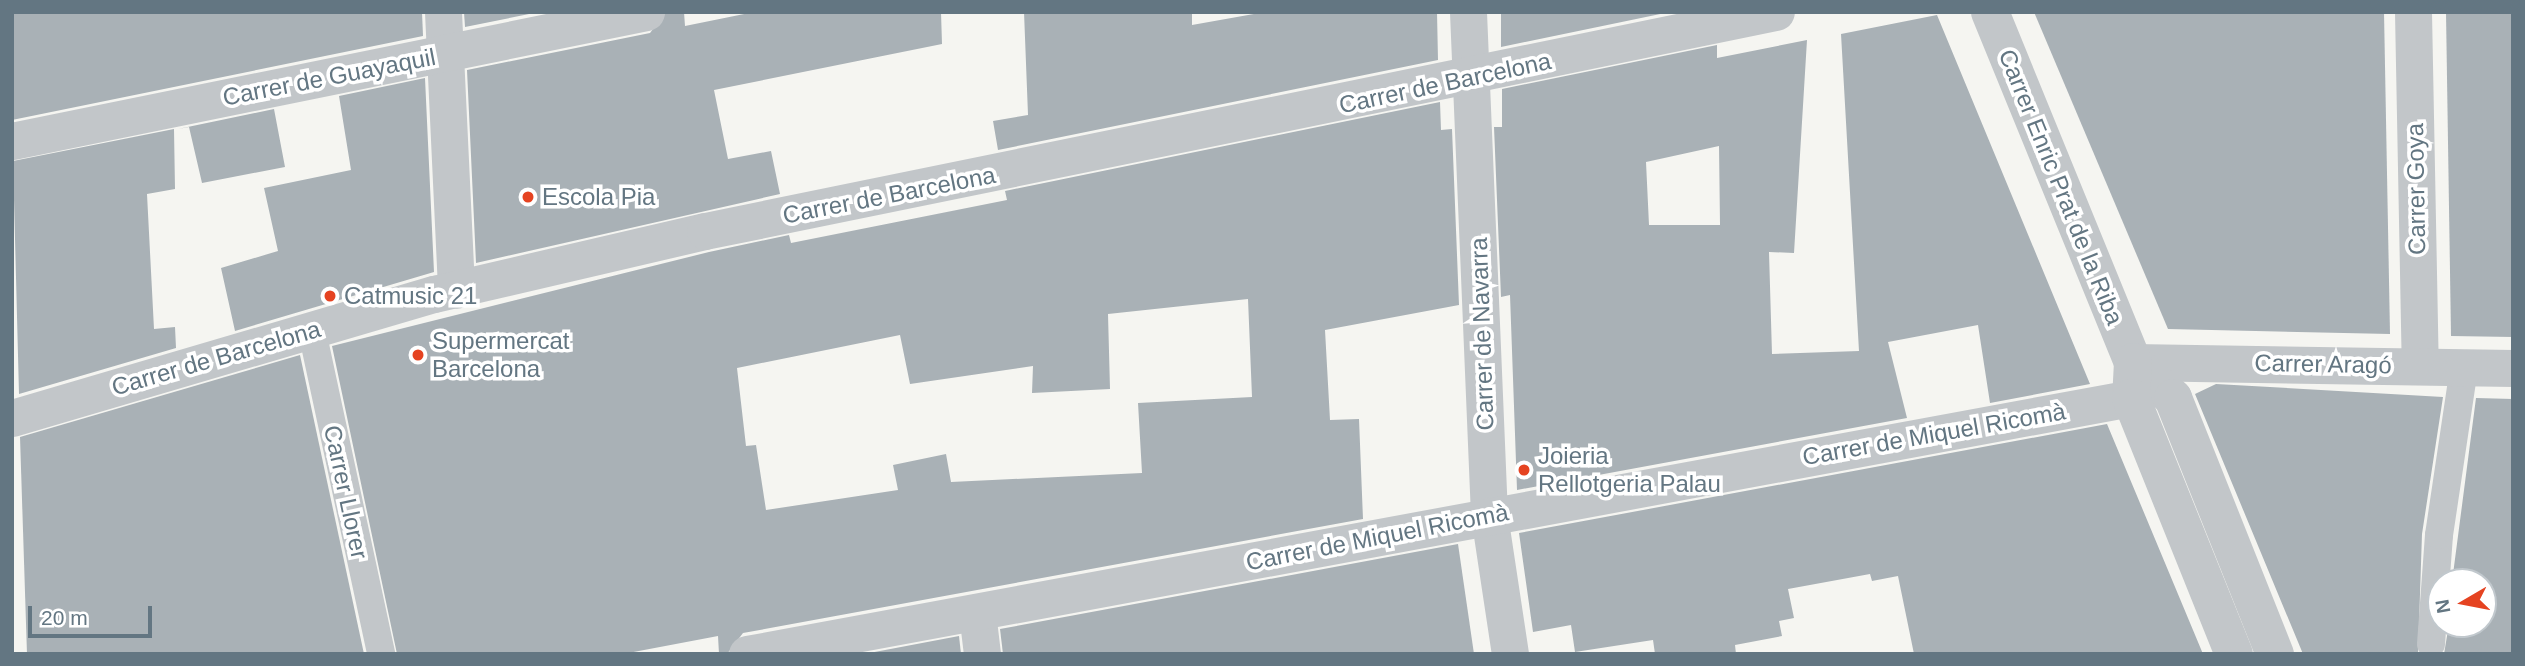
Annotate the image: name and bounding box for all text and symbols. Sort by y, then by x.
street label: Carrer de Guayaquil [220,42,438,112]
street label: Carrer Enric Prat de la Riba [1992,45,2130,329]
street label: Carrer de Barcelona [1336,46,1554,120]
street label: Carrer Goya [2400,123,2432,255]
street label: Carrer de Barcelona [780,160,998,230]
place label: Escola Pia [542,183,655,211]
marker: Escola Pia [520,189,536,205]
street label: Carrer de Navarra [1464,237,1500,431]
place label: Catmusic 21 [344,282,477,310]
marker: Catmusic 21 [322,288,338,304]
street label: Carrer de Barcelona [108,314,324,402]
place label: Supermercat Barcelona [432,327,569,383]
marker: Supermercat Barcelona [410,347,426,363]
street label: Carrer Aragó [2253,348,2393,380]
street label: Carrer de Miquel Ricomà [1800,397,2068,471]
street label: Carrer Llorer [318,422,374,562]
place label: Joieria Rellotgeria Palau [1538,442,1721,498]
marker: Joieria Rellotgeria Palau [1516,462,1532,478]
street label: Carrer de Miquel Ricomà [1243,497,1511,577]
north arrow [2427,568,2497,638]
scale bar [32,592,156,636]
text: N [2431,598,2454,615]
text: 20 m [41,606,88,629]

